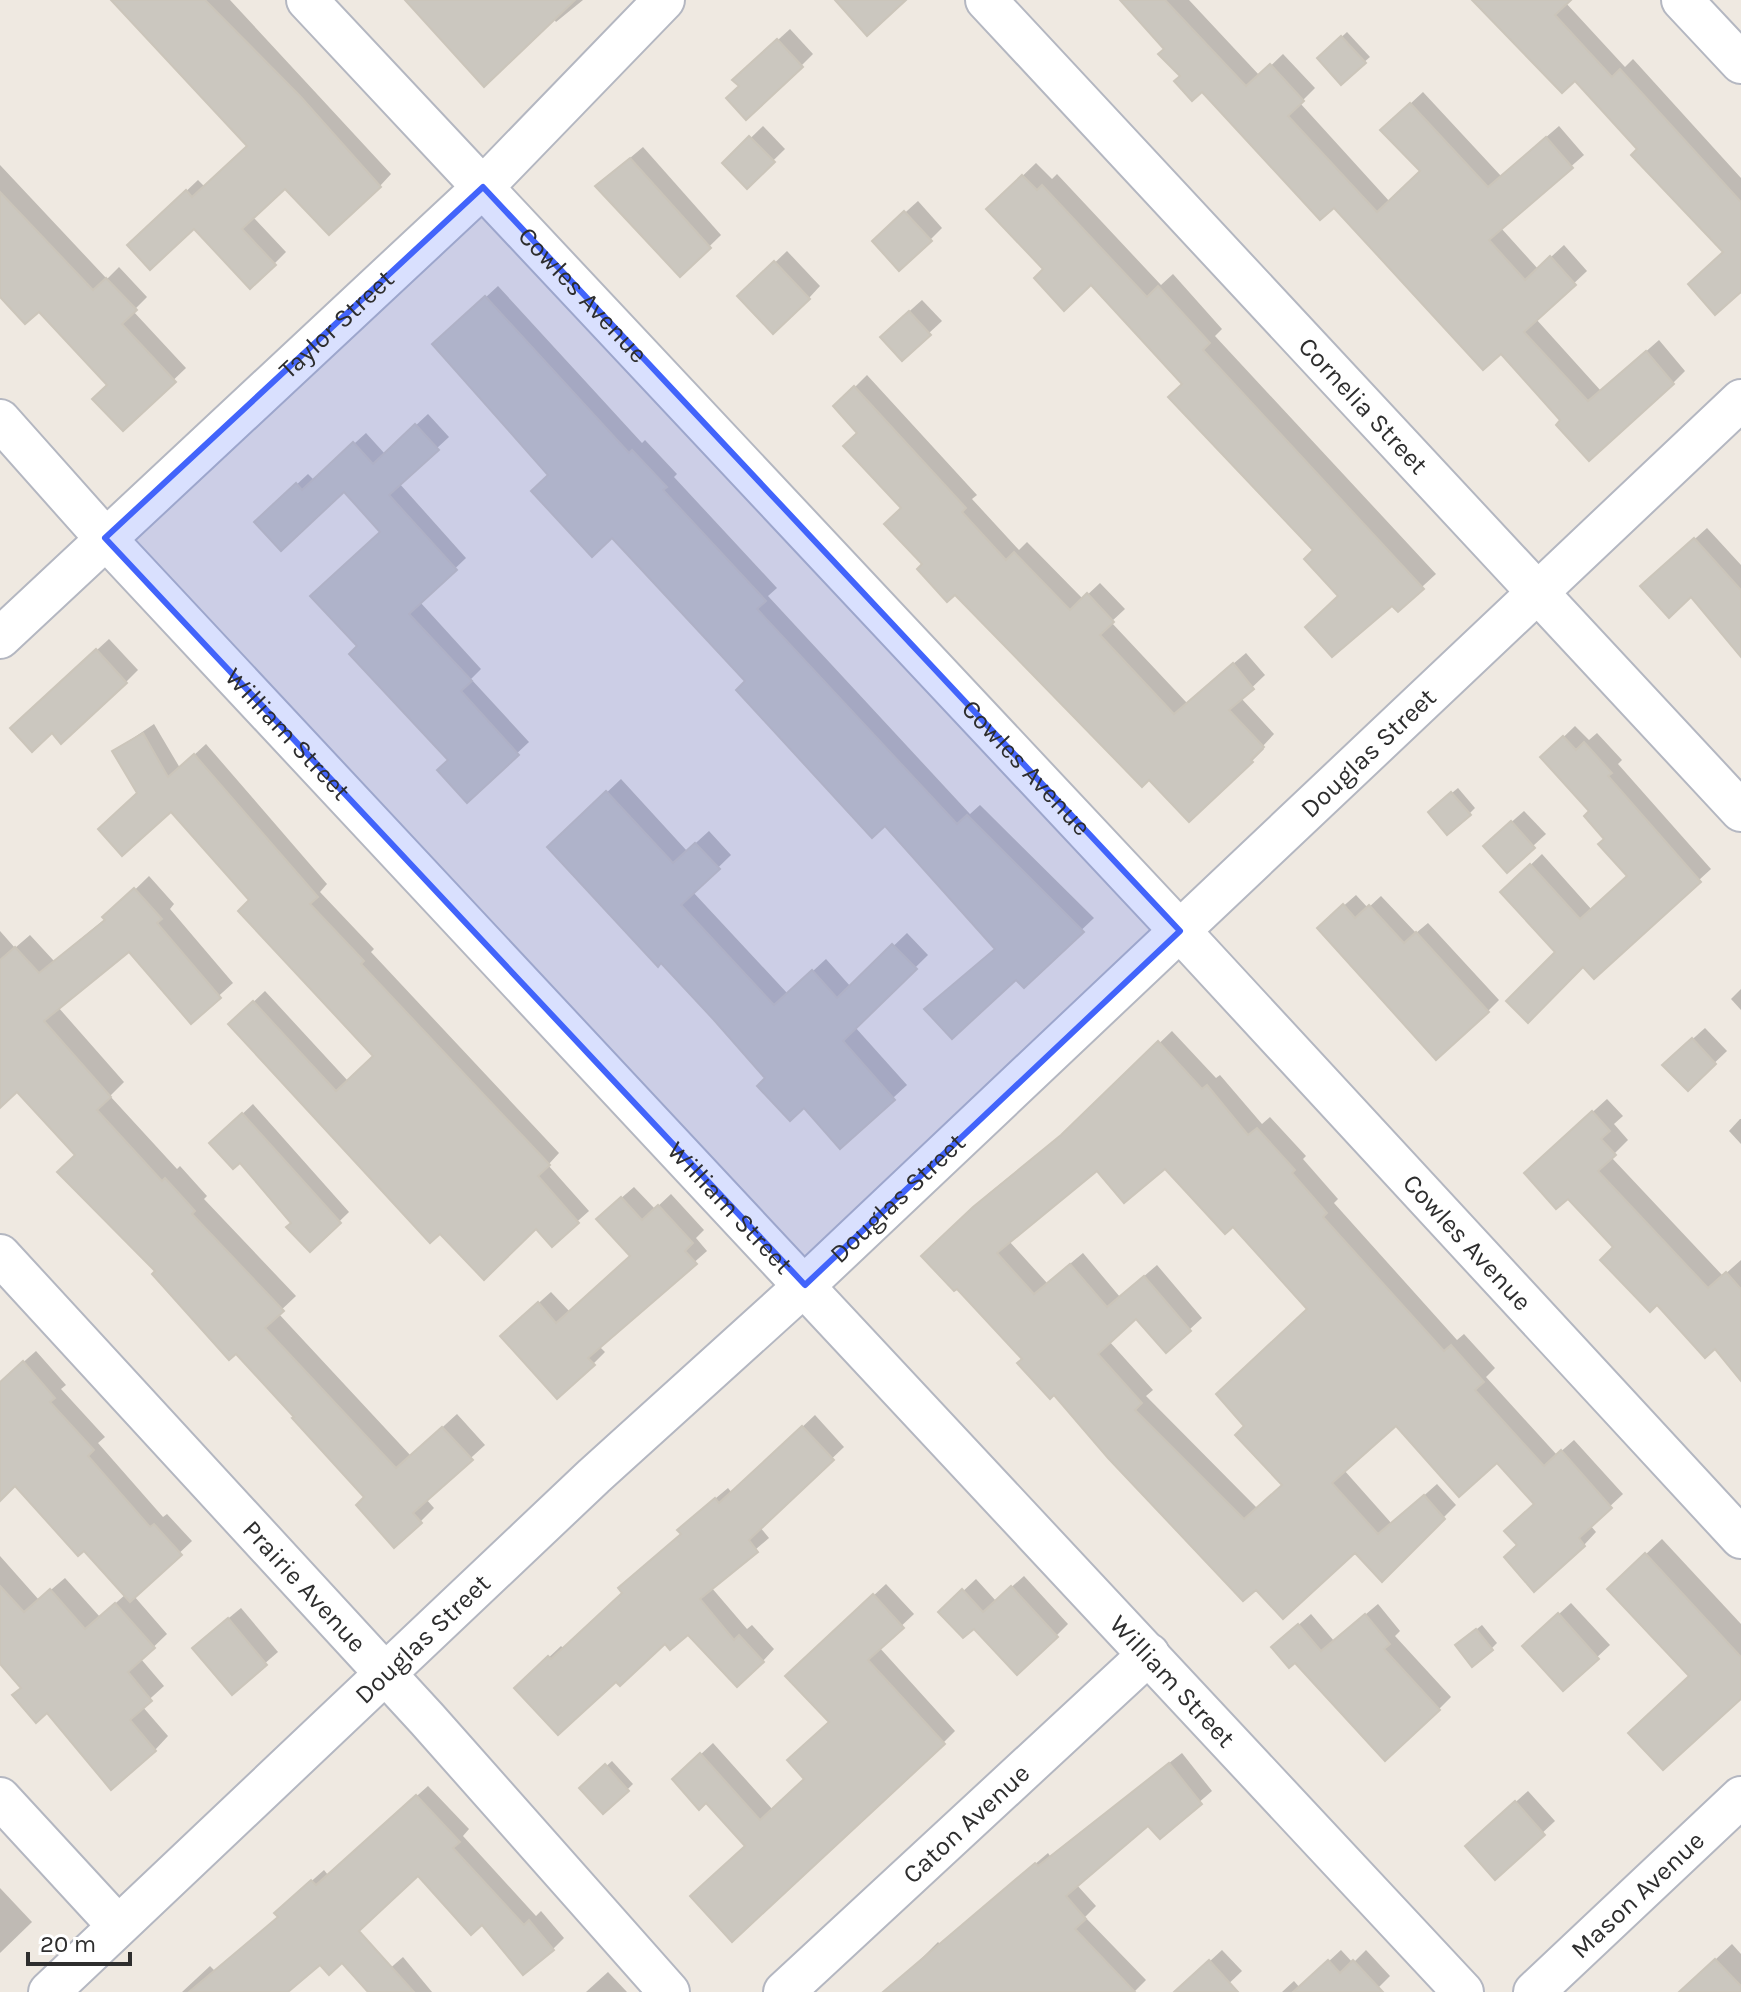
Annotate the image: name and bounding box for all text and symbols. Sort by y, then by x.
street label: Cowles Avenue [512,221,654,370]
street label: Taylor Street [273,263,401,385]
street label: Cornelia Street [1292,331,1434,481]
street label: William Street [218,662,357,807]
street label: Douglas Street [1294,682,1443,824]
street label: Cowles Avenue [955,693,1097,842]
street label: Douglas Street [823,1127,972,1269]
street label: William Street [661,1135,799,1281]
street label: Cowles Avenue [1396,1168,1538,1317]
street label: Prairie Avenue [236,1514,373,1659]
street label: Douglas Street [349,1568,497,1710]
street label: William Street [1103,1609,1242,1754]
street label: Caton Avenue [896,1758,1036,1890]
street label: Mason Avenue [1565,1825,1711,1965]
scale bar [28,1916,130,1966]
text: 20 m [40,1930,96,1958]

